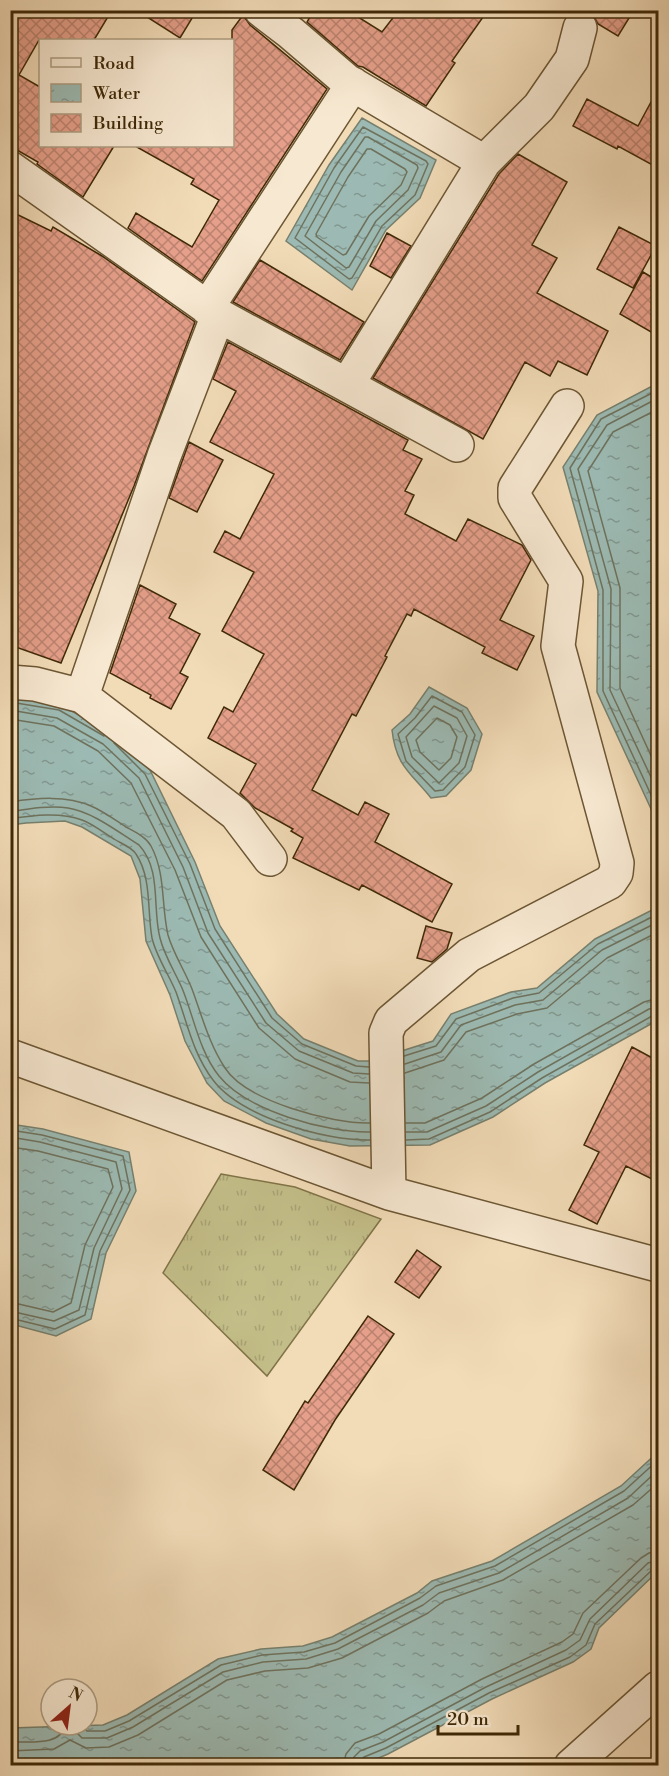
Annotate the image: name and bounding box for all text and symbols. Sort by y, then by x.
legend [39,39,234,147]
text: Road [93,52,136,75]
text: Water [92,82,141,105]
text: Building [92,112,164,135]
north arrow [39,1677,99,1737]
text: N [65,1683,86,1707]
scale bar [438,1698,518,1736]
text: 20 m [447,1708,489,1731]

